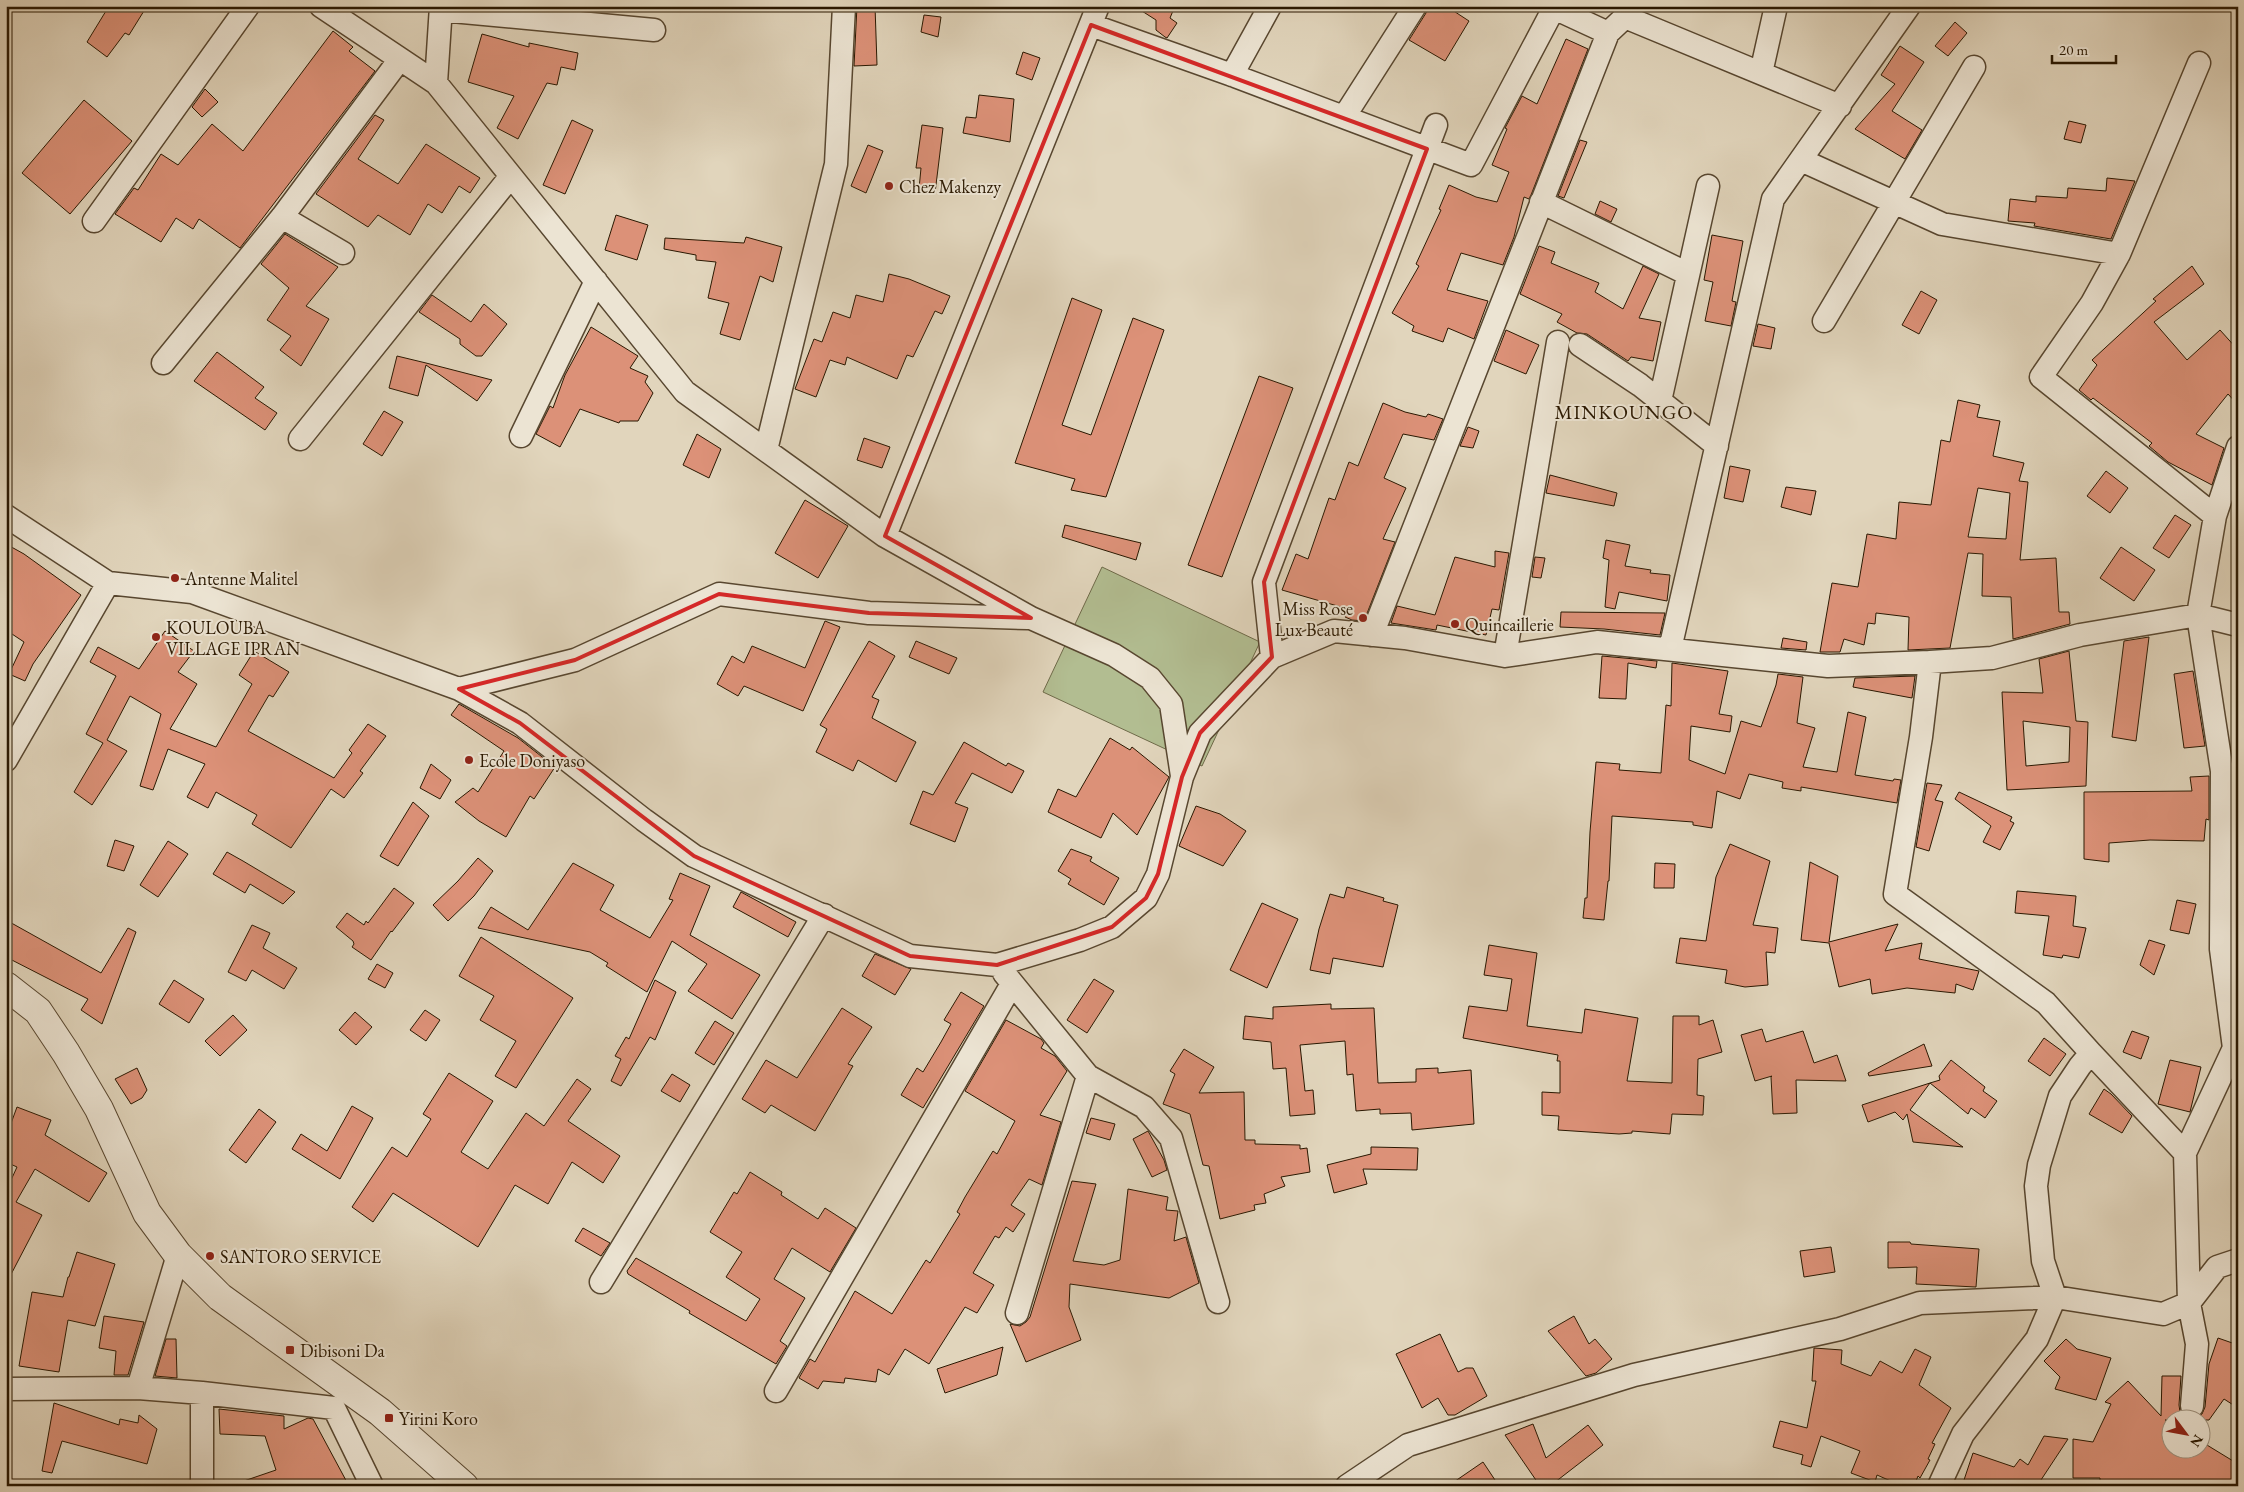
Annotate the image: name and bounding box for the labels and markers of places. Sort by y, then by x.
place label: Chez Makenzy [899,175,1001,198]
marker: Chez Makenzy [883,180,895,192]
place label: Antenne Malitel [184,567,298,590]
marker: Antenne Malitel [169,572,181,584]
place label: Miss Rose Lux Beauté [1275,597,1353,641]
marker: Miss Rose Lux Beauté [1357,612,1369,624]
place label: Quincaillerie [1465,613,1554,636]
place label: KOULOUBA VILLAGE IPRAN [166,616,301,660]
marker: Quincaillerie [1449,618,1461,630]
marker: KOULOUBA VILLAGE IPRAN [150,631,162,643]
place label: Ecole Doniyaso [479,749,585,772]
marker: Ecole Doniyaso [463,754,475,766]
place label: SANTORO SERVICE [220,1245,381,1268]
marker: SANTORO SERVICE [204,1250,216,1262]
place label: Dibisoni Da [300,1339,385,1362]
marker: Dibisoni Da [284,1344,296,1356]
place label: Yirini Koro [399,1407,478,1430]
marker: Yirini Koro [383,1412,395,1424]

